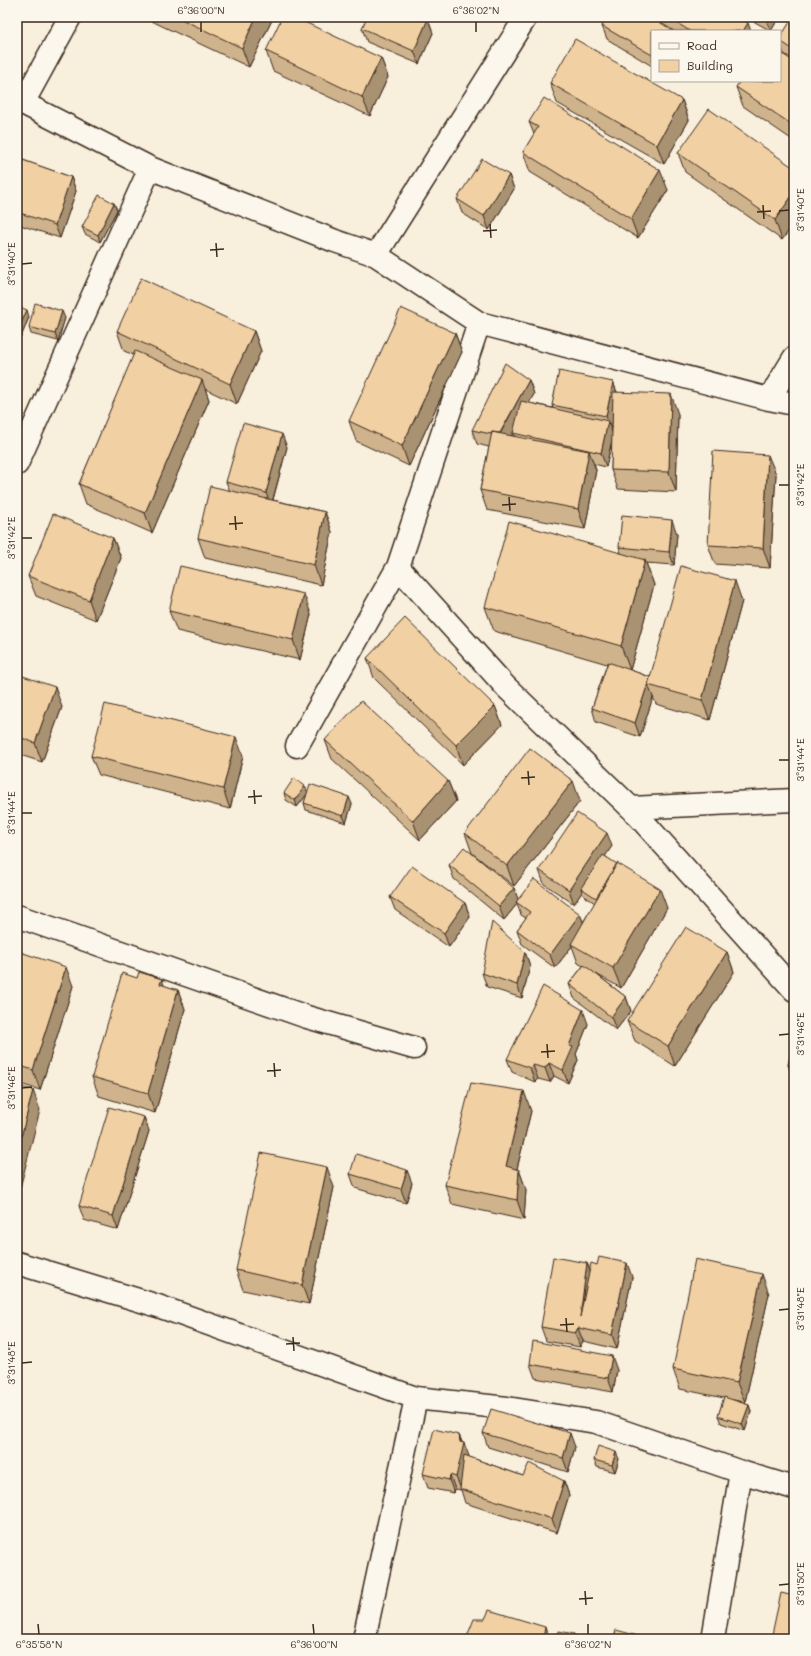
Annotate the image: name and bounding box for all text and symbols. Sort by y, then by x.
text: 6°36'00"N [177,3,225,17]
text: 6°36'02"N [453,3,499,17]
legend [651,30,781,82]
text: Road [687,37,717,53]
text: Building [687,57,733,73]
text: 3°31'40"E [793,188,807,232]
text: 3°31'40"E [4,242,18,286]
text: 3°31'42"E [793,463,807,506]
text: 3°31'42"E [4,516,18,559]
text: 3°31'44"E [793,738,807,782]
text: 3°31'44"E [4,791,18,835]
text: 3°31'46"E [793,1012,807,1056]
text: 3°31'46"E [4,1066,18,1110]
text: 3°31'48"E [793,1287,807,1331]
text: 3°31'48"E [4,1341,18,1385]
text: 3°31'50"E [793,1562,807,1606]
text: 6°35'58"N [16,1637,62,1651]
text: 6°36'00"N [290,1637,338,1651]
text: 6°36'02"N [565,1637,611,1651]

